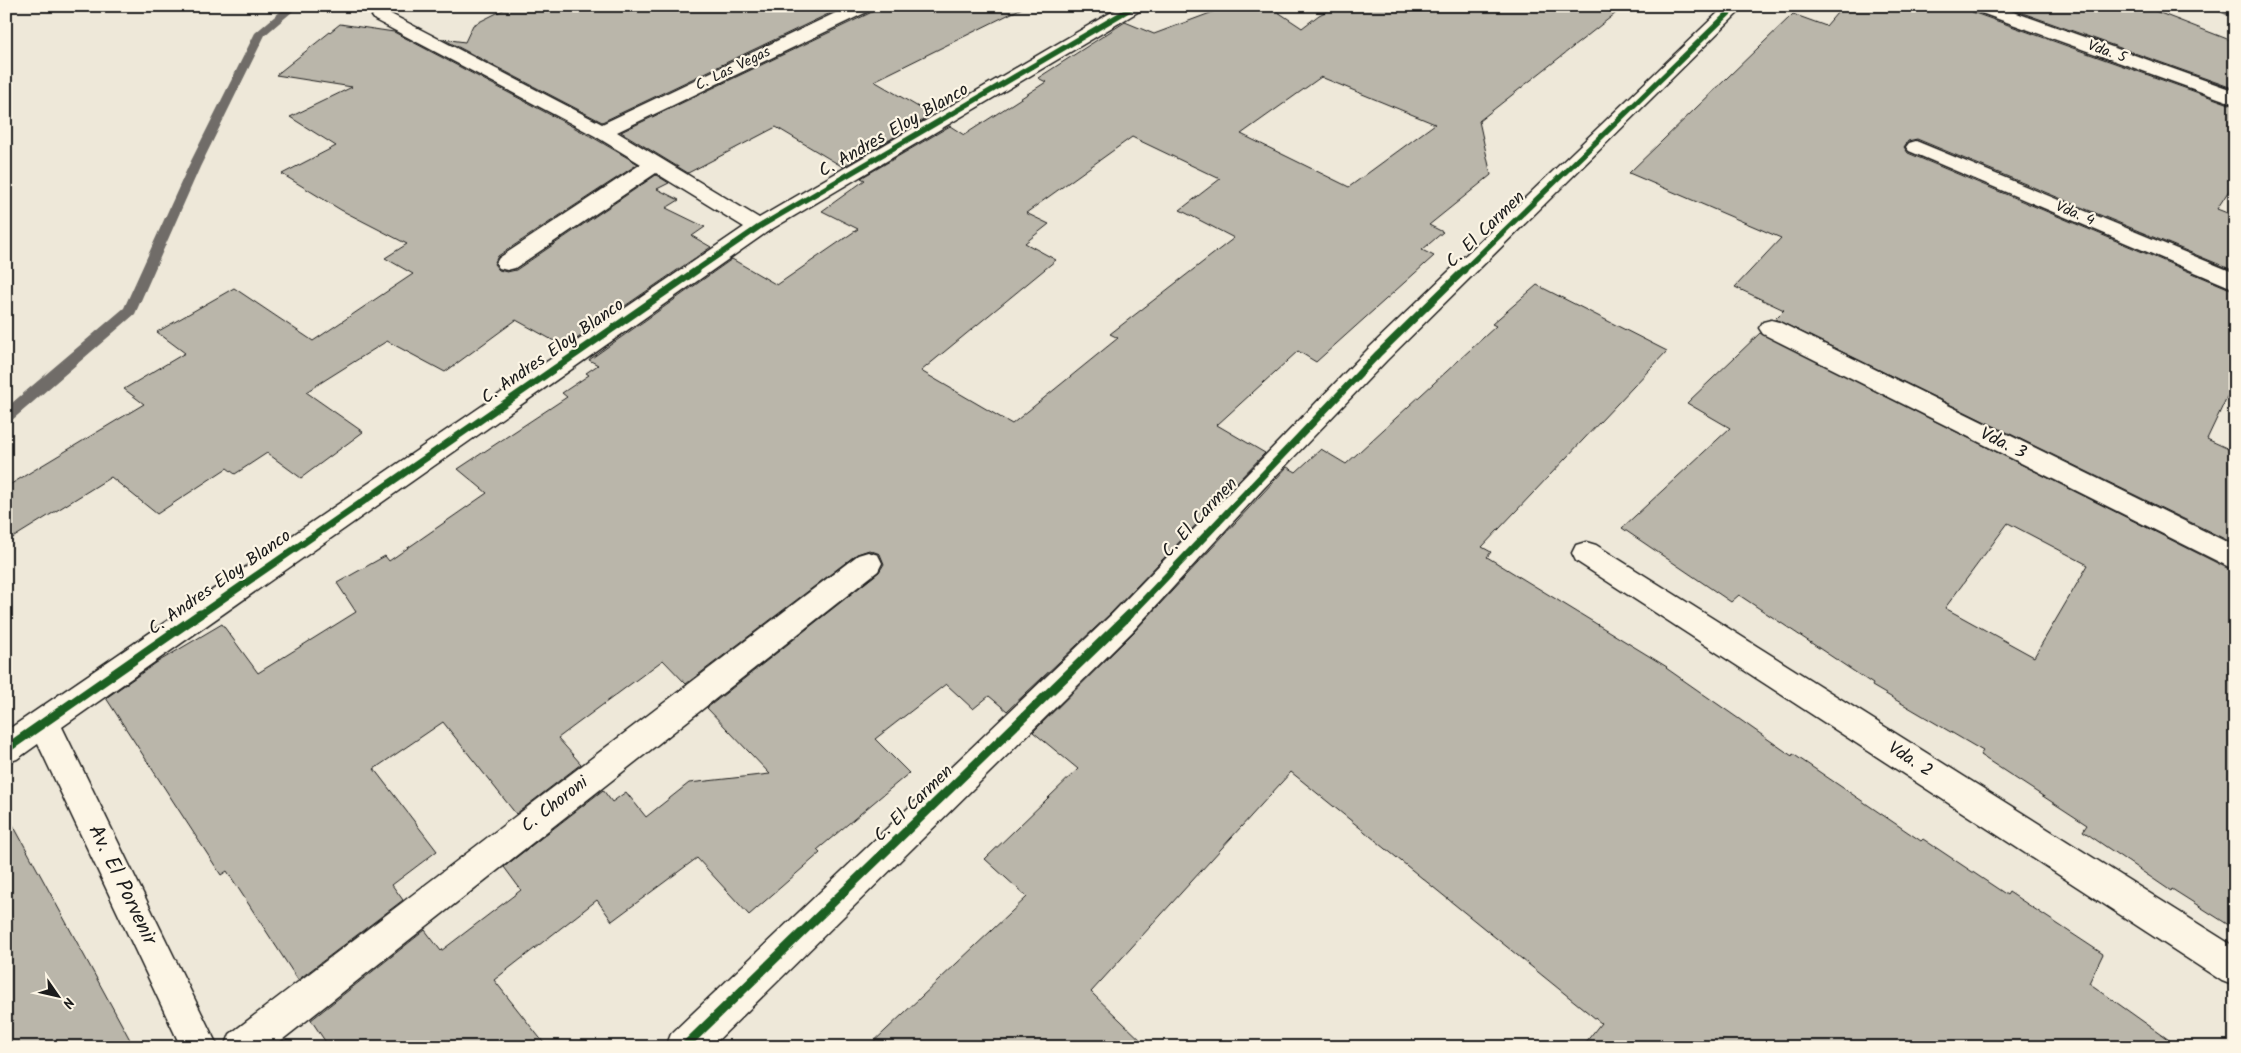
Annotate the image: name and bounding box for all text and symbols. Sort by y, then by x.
street label: Vda. 5 [2084,34,2131,70]
street label: C. Las Vegas [691,40,775,98]
street label: C. Andres Eloy Blanco [813,76,975,186]
street label: C. El Carmen [1439,184,1533,276]
street label: Vda. 4 [2052,195,2098,233]
street label: C. Andres Eloy Blanco [475,291,631,413]
street label: Vda. 3 [1975,420,2031,468]
street label: C. El Carmen [1155,471,1245,565]
street label: C. Andres Eloy Blanco [142,522,298,644]
street label: Vda. 2 [1882,735,1938,785]
street label: C. El Carmen [867,758,961,850]
street label: C. Choroni [515,769,596,841]
street label: Av. El Porvenir [79,819,166,952]
north arrow [32,970,82,1020]
text: N [56,993,80,1013]

